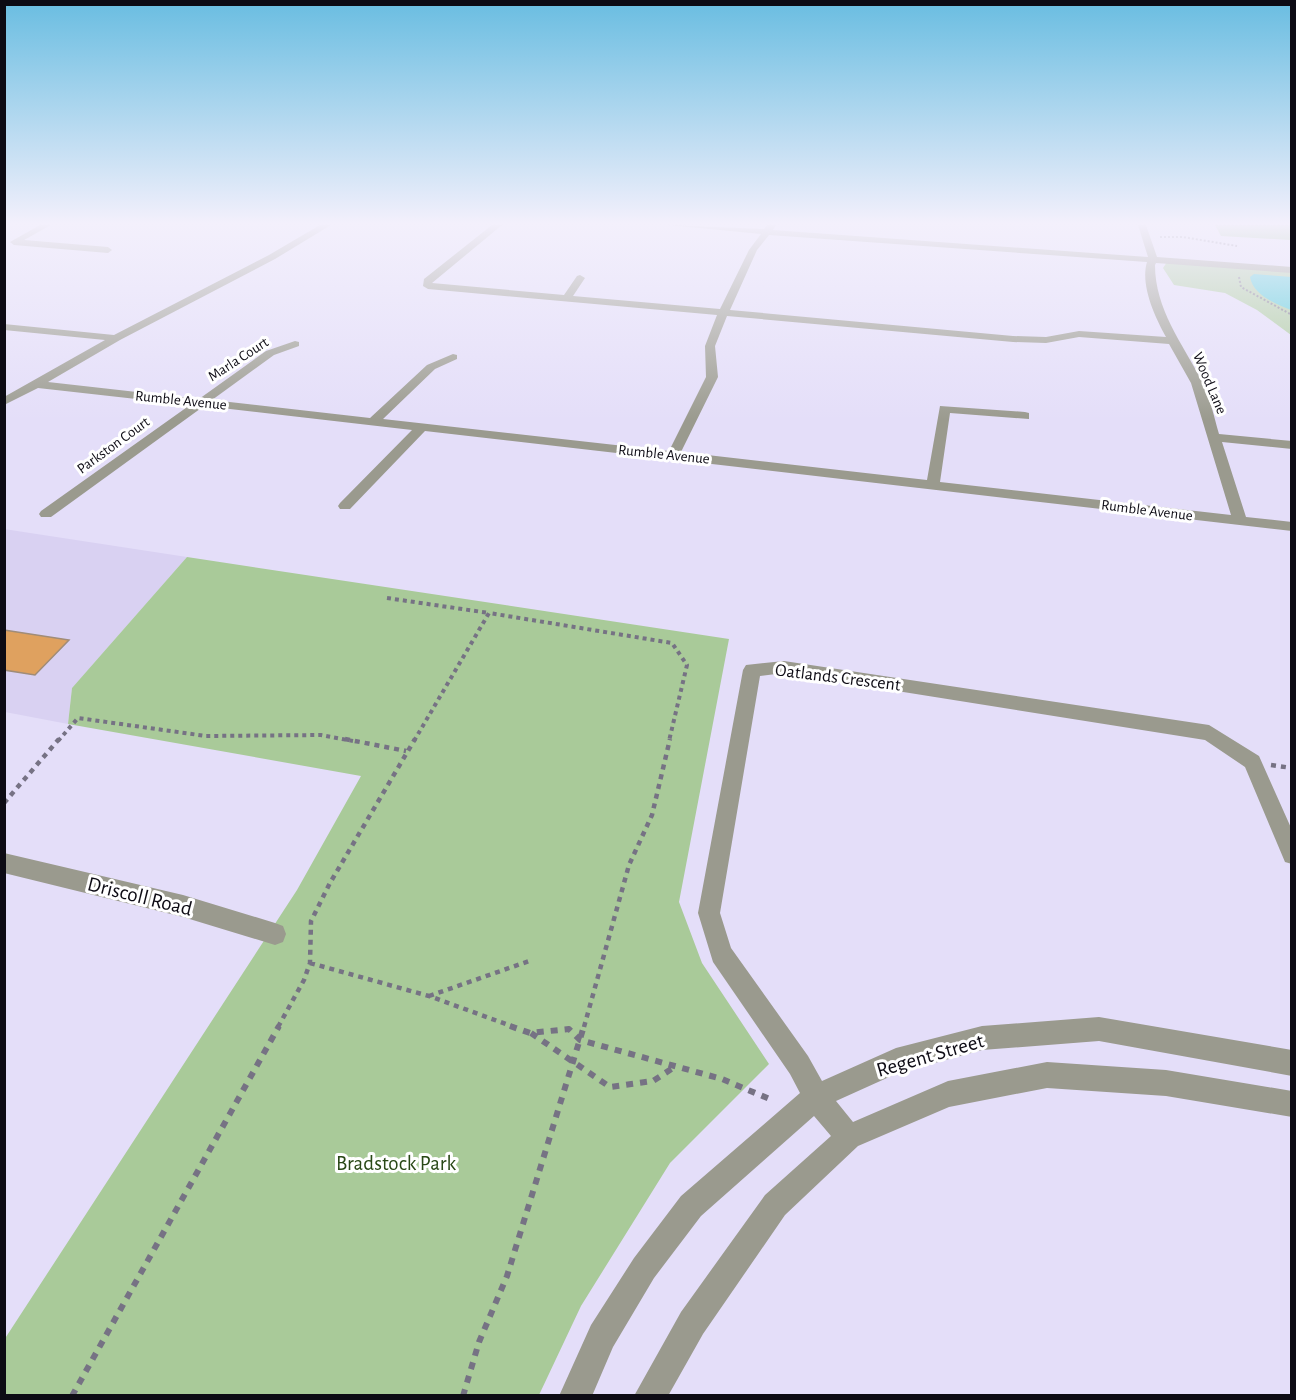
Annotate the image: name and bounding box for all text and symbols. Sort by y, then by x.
street label: Marla Court [205,334,271,384]
street label: Wood Lane [1190,350,1229,416]
street label: Rumble Avenue [134,388,228,413]
street label: Parkston Court [74,414,152,477]
street label: Rumble Avenue [617,442,711,467]
street label: Rumble Avenue [1100,497,1194,524]
street label: Oatlands Crescent [774,661,902,695]
street label: Driscoll Road [85,873,195,920]
street label: Regent Street [874,1030,987,1081]
park label: Bradstock Park [336,1153,456,1174]

